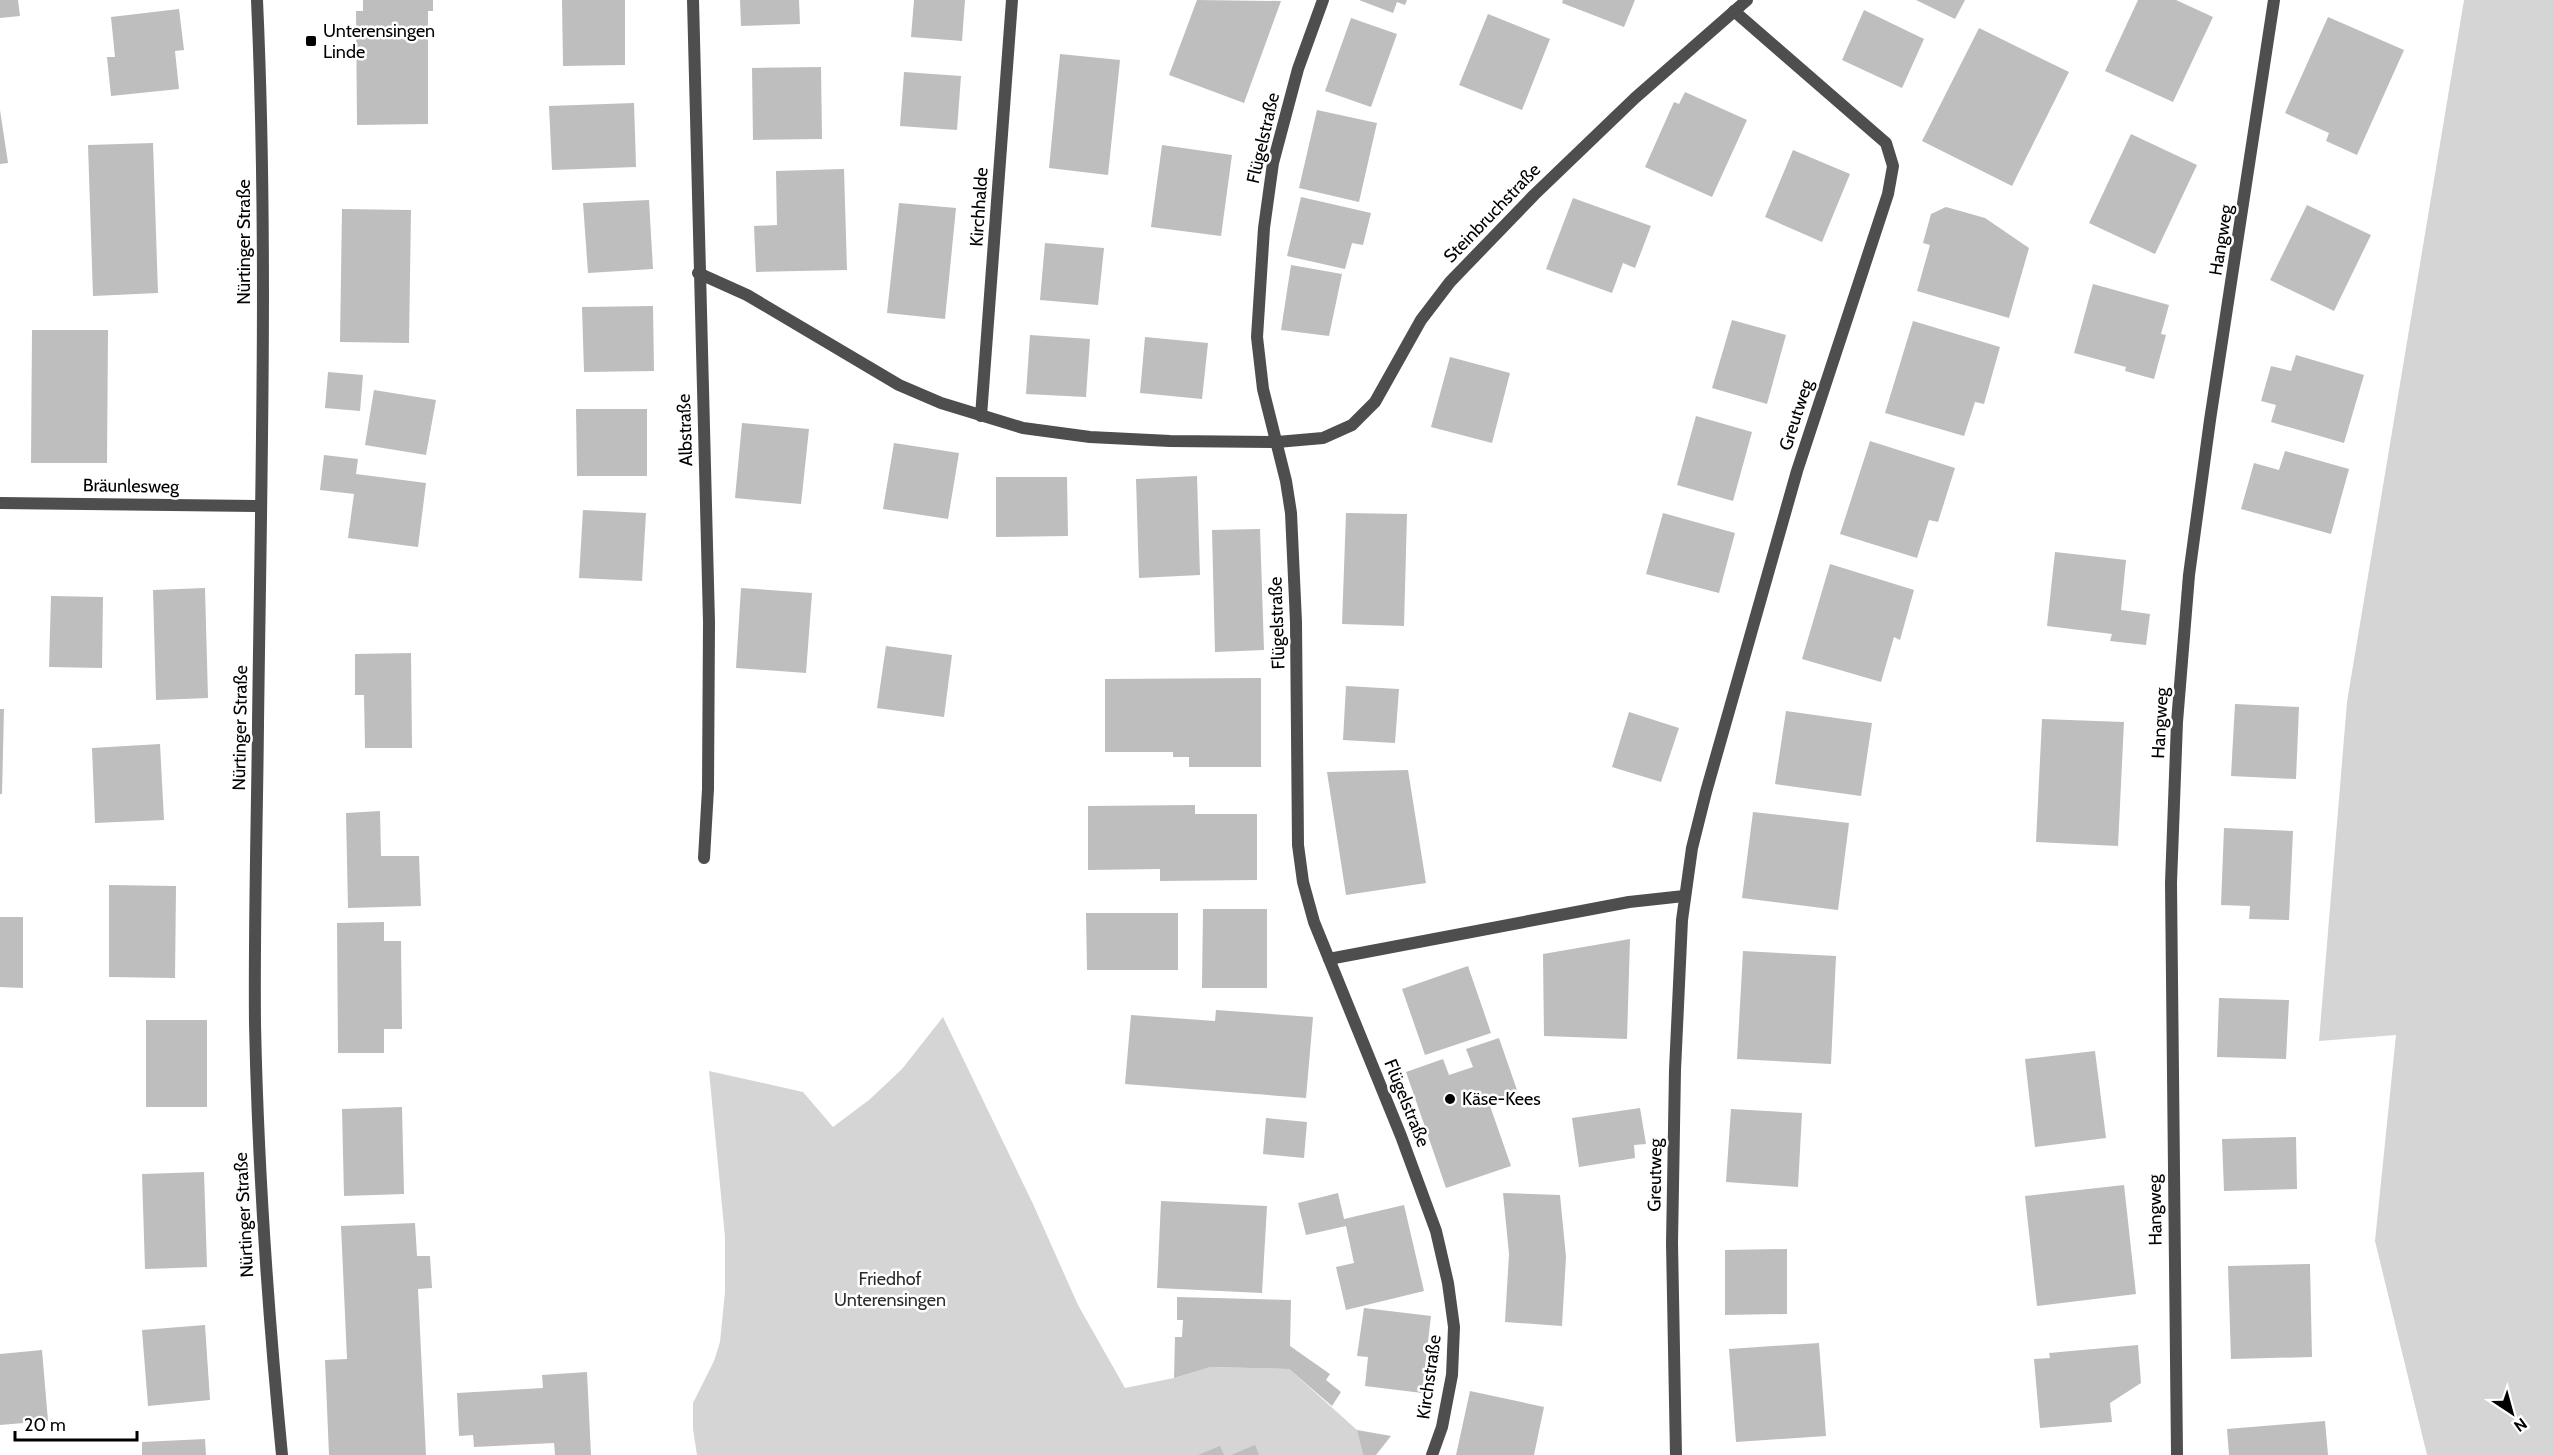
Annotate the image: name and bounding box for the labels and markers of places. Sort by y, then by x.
place label: Unterensingen Linde [323,20,435,63]
marker: Unterensingen Linde [304,34,318,48]
place label: Käse-Kees [1462,1088,1541,1110]
marker: Käse-Kees [1443,1092,1457,1106]

